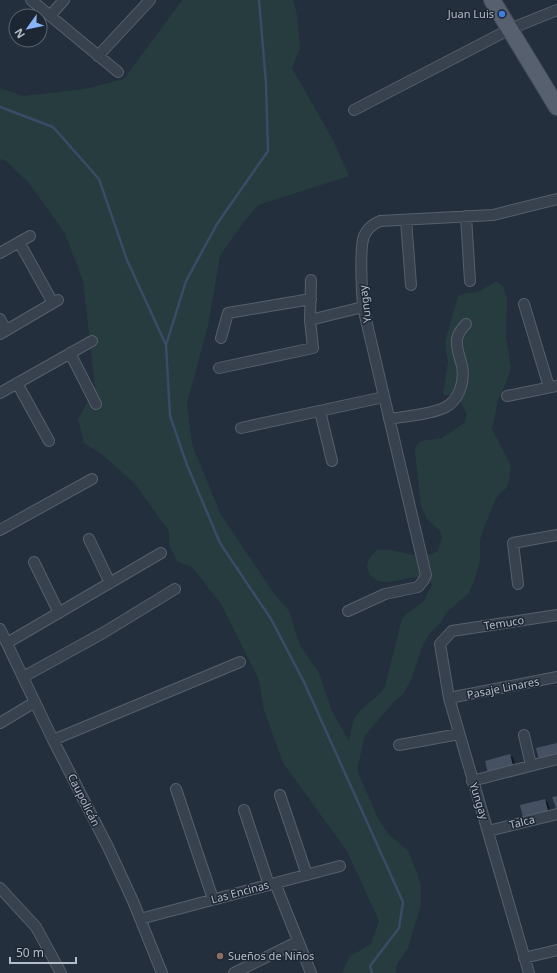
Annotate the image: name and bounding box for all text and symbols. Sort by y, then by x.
place label: Juan Luis [447,6,494,21]
north arrow [8,8,48,48]
marker: Juan Luis [497,9,507,19]
text: N [10,26,28,42]
street label: Yungay [355,284,374,324]
street label: Temuco [483,612,525,633]
street label: Pasaje Linares [465,673,540,702]
street label: Caupolicán [65,771,104,829]
street label: Yungay [466,780,493,822]
street label: Talca [508,811,536,832]
street label: Las Encinas [209,877,270,906]
scale bar [10,939,76,965]
text: 50 m [16,944,44,961]
place label: Sueños de Niños [228,948,314,963]
marker: Sueños de Niños [215,951,225,961]

